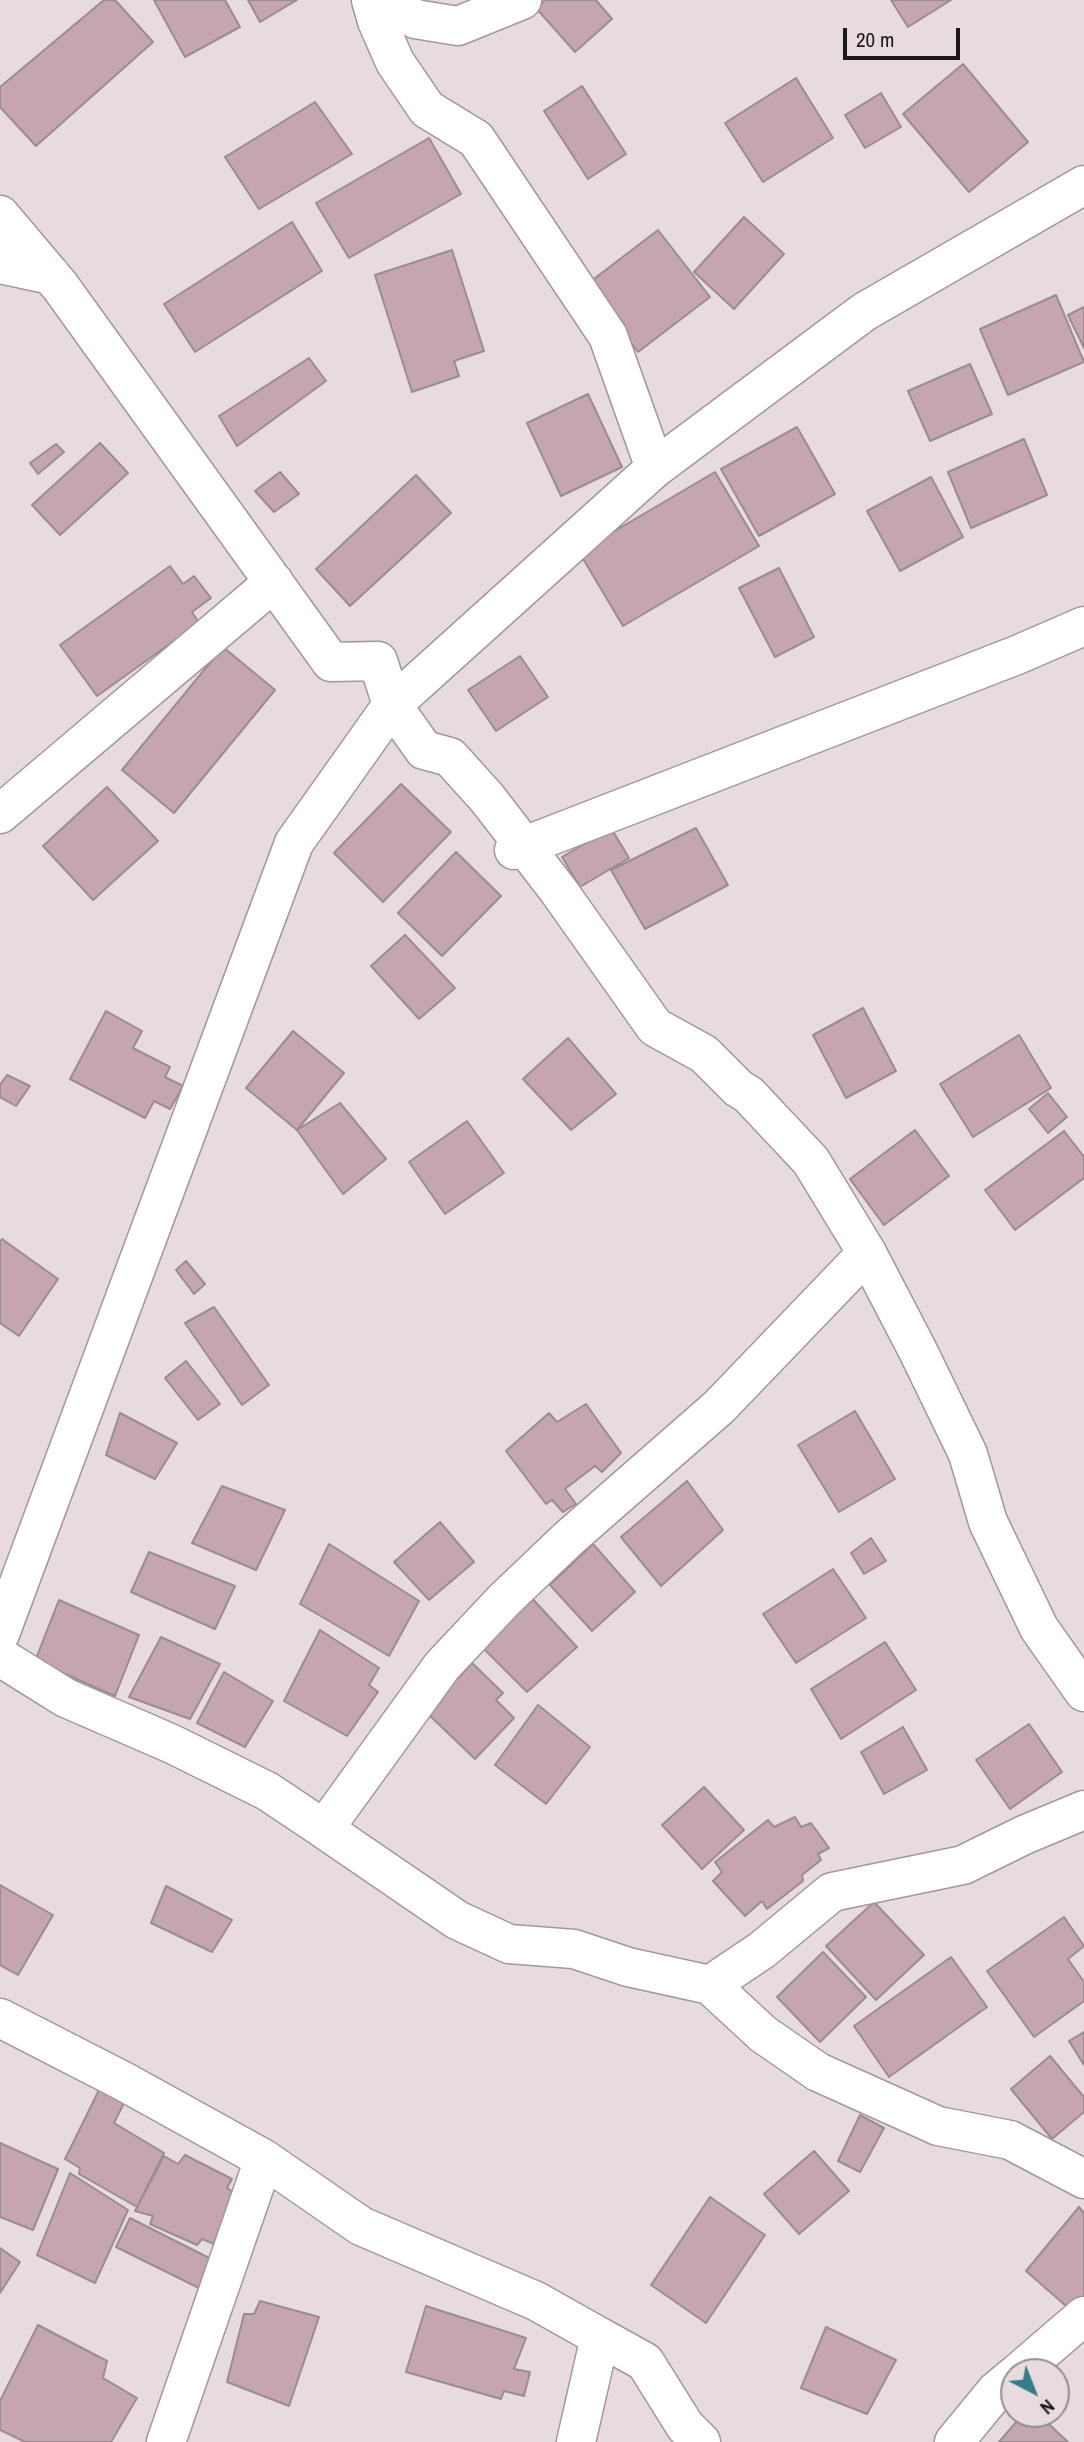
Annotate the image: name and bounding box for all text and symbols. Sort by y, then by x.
scale bar [846,14,963,58]
text: 20 m [856,25,894,54]
north arrow [1000,2358,1070,2428]
text: N [1035,2394,1061,2421]

